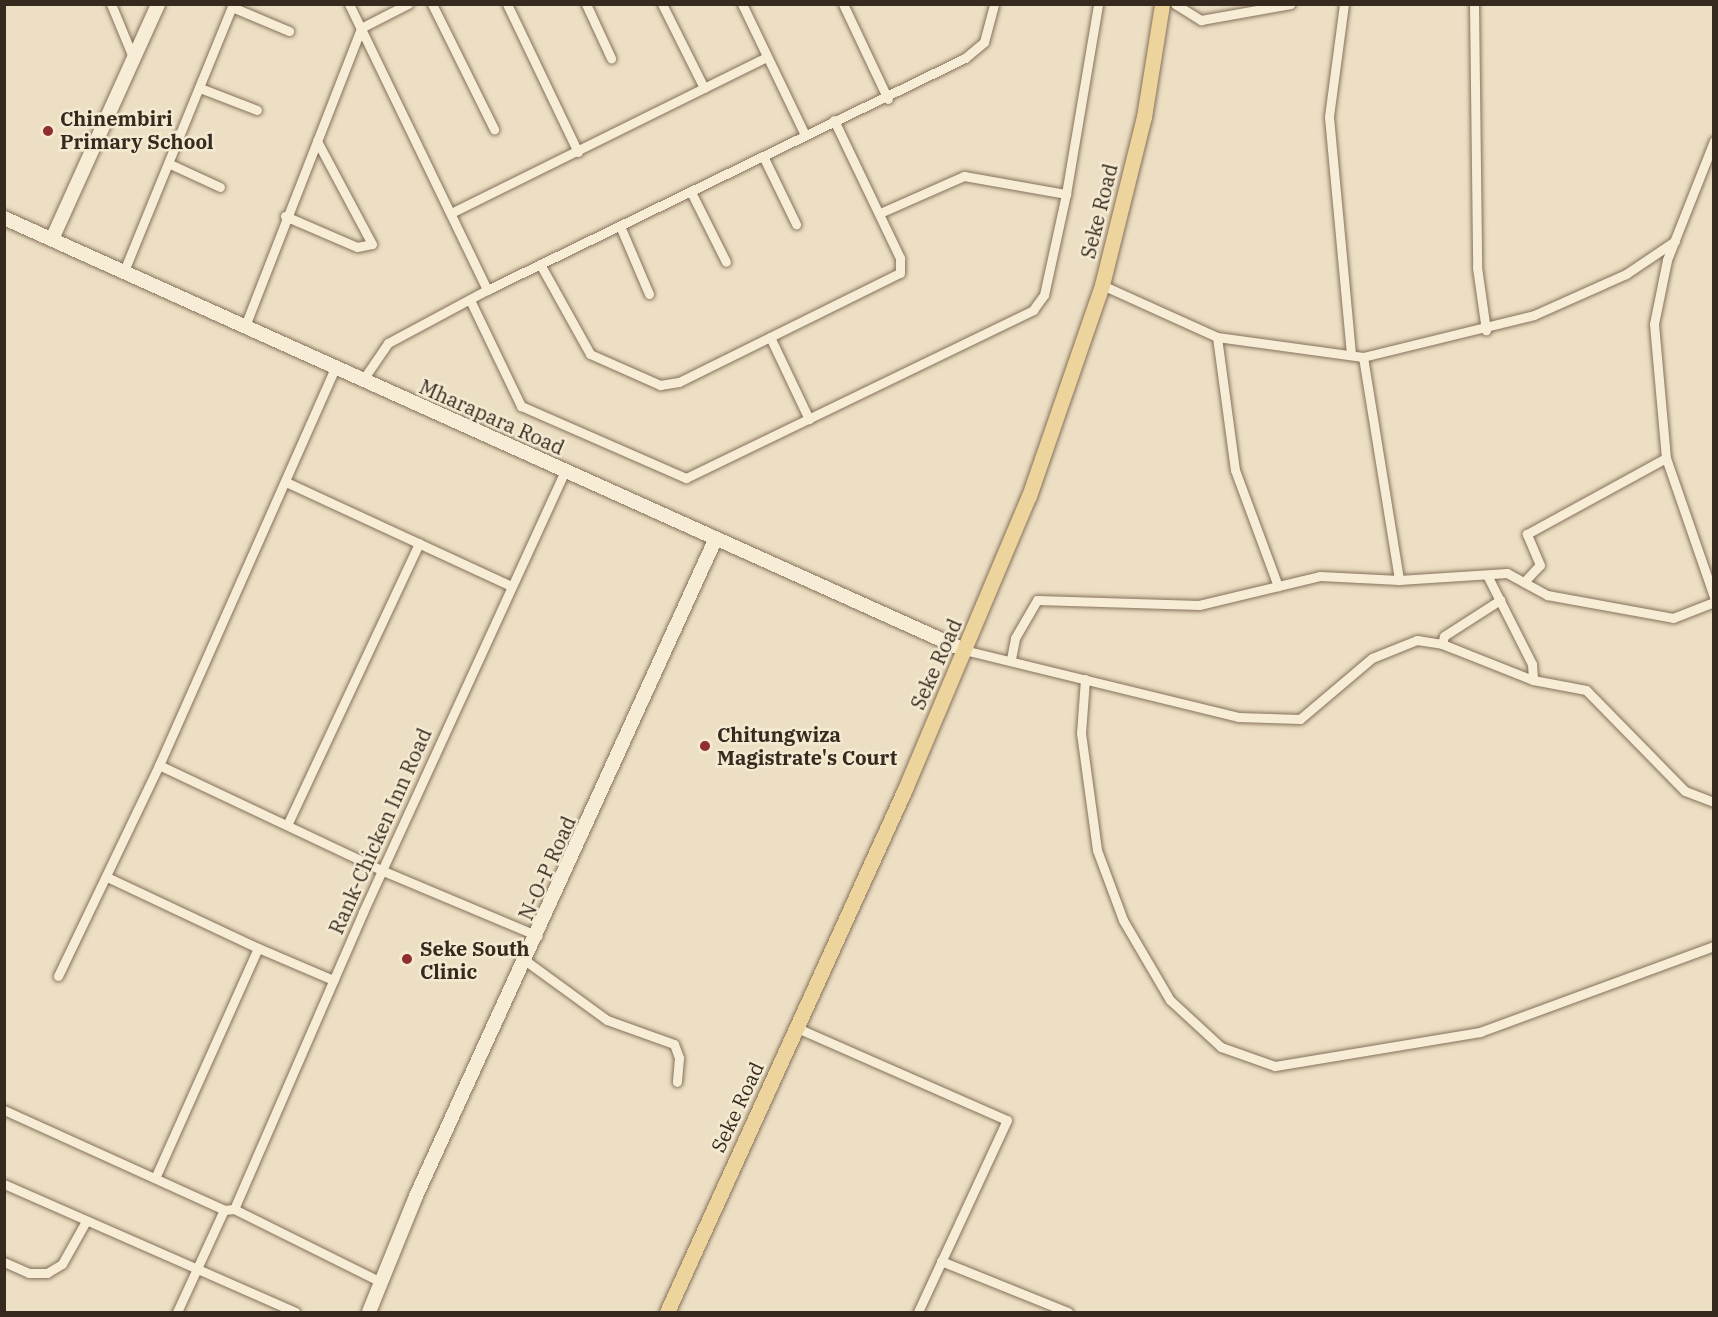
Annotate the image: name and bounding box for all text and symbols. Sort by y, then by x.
place label: Chinembiri Primary School [60,107,214,154]
marker: Chinembiri Primary School [41,124,55,138]
street label: Seke Road [1076,161,1122,261]
street label: Mharapara Road [416,374,568,460]
street label: Seke Road [905,615,967,713]
place label: Chitungwiza Magistrate's Court [717,722,897,769]
street label: Rank-Chicken Inn Road [324,724,436,938]
marker: Chitungwiza Magistrate's Court [698,739,712,753]
street label: N-O-P Road [513,812,581,924]
place label: Seke South Clinic [420,936,530,983]
marker: Seke South Clinic [398,950,416,968]
street label: Seke Road [706,1058,768,1156]

